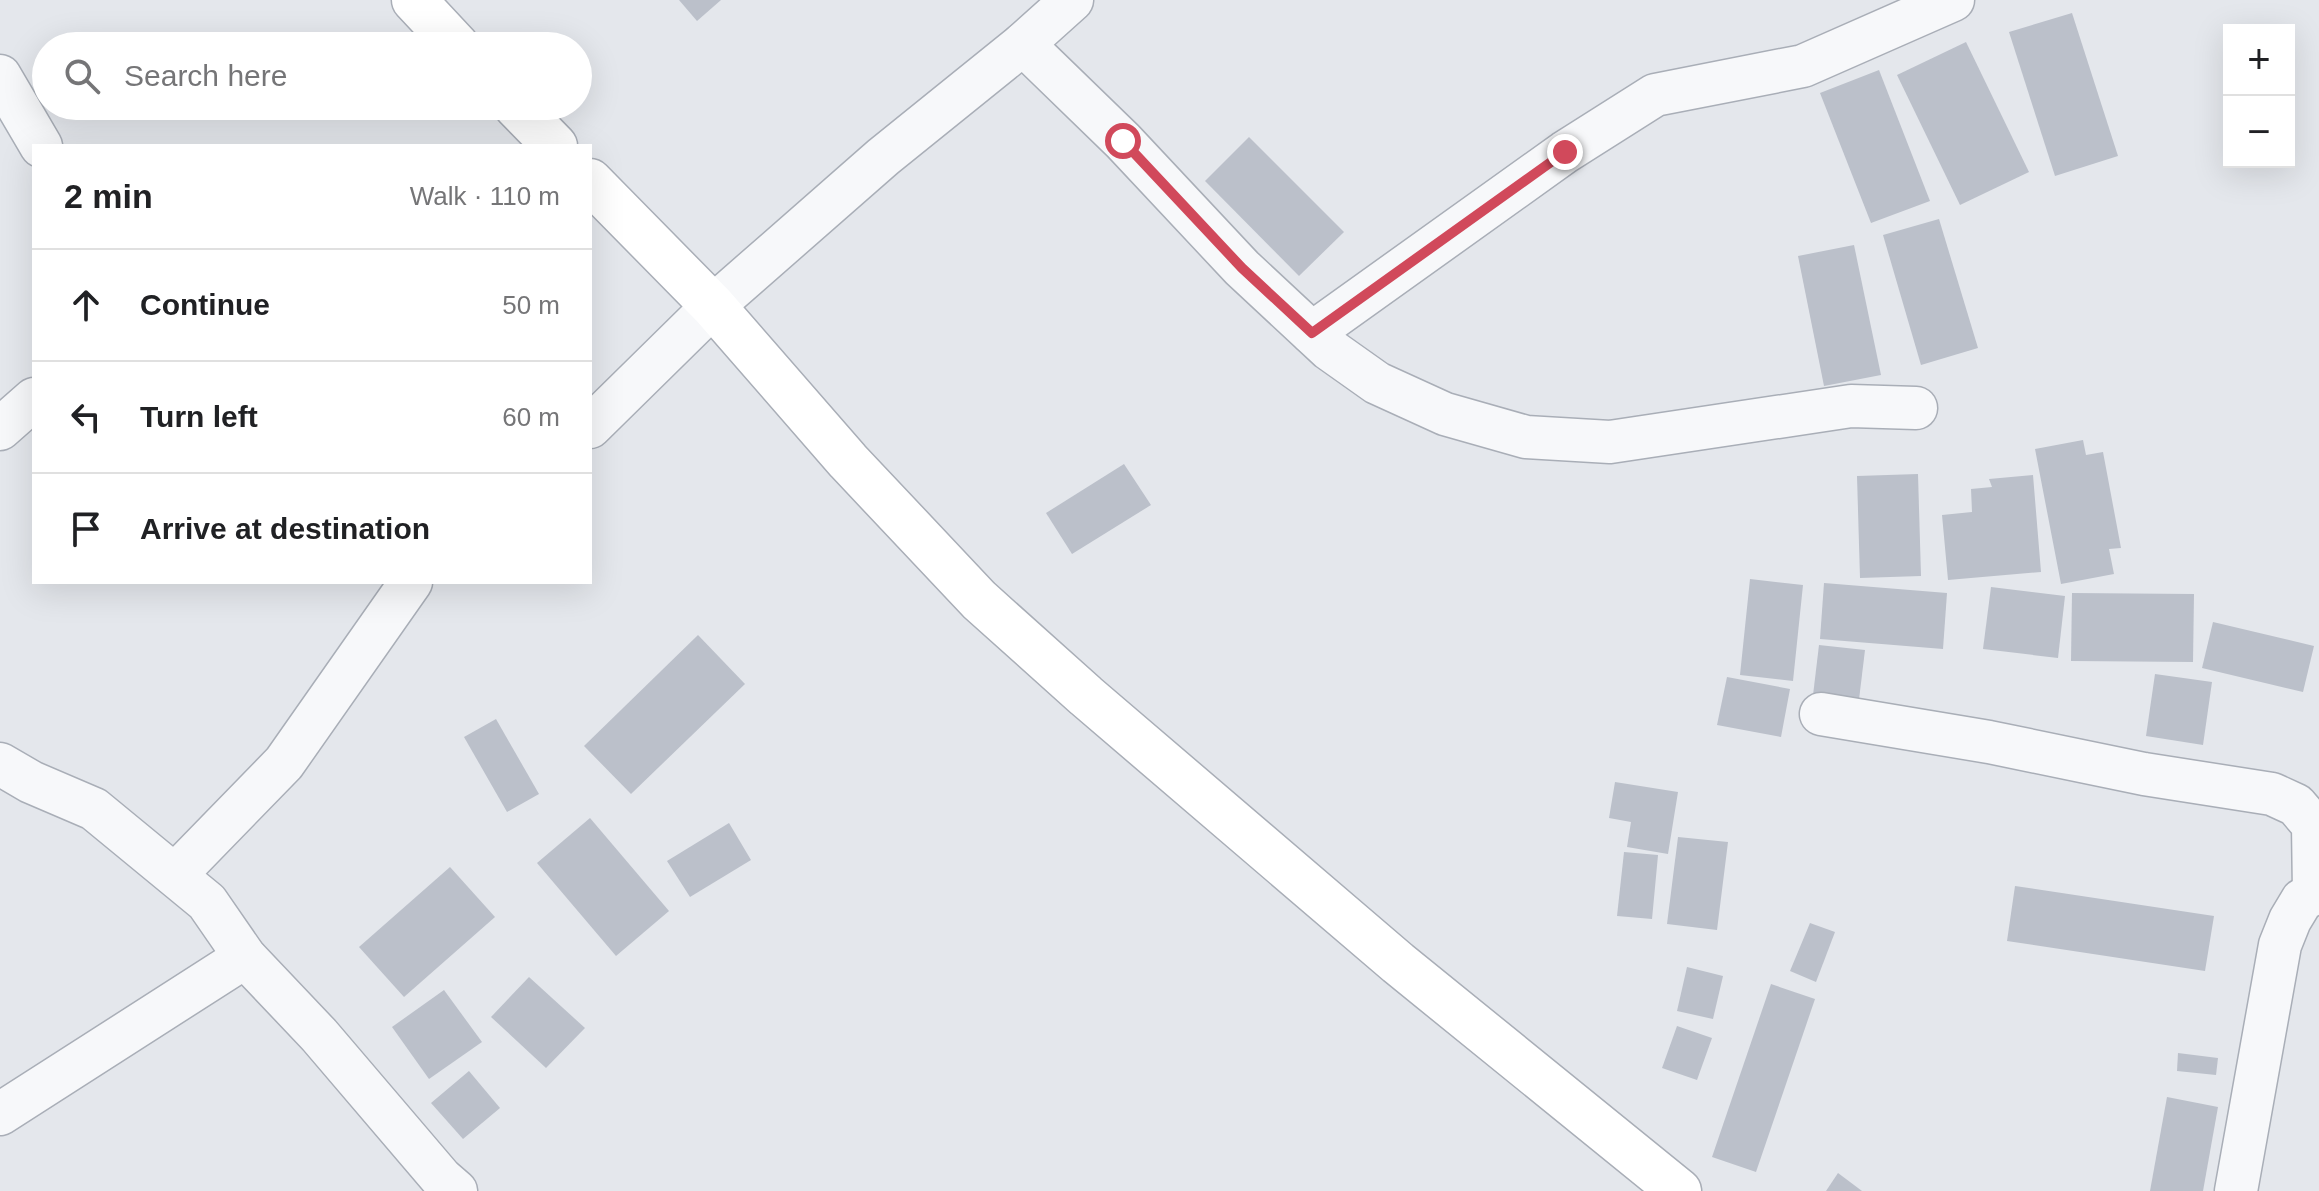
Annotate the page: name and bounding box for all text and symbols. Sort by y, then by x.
map controls [2223,24,2295,168]
button: + [2223,24,2295,96]
search box [32,32,592,120]
icon: search [60,54,104,98]
text: Search here [124,59,287,92]
button: − [2223,96,2295,168]
route start [1105,123,1141,159]
route end [1547,134,1583,170]
text: 2 min [64,177,153,215]
text: Walk · 110 m [410,181,560,211]
icon: ahead [64,283,108,327]
text: Continue [140,288,270,321]
text: 50 m [502,290,560,320]
icon: left [64,395,108,439]
text: Turn left [140,400,258,433]
text: 60 m [502,402,560,432]
icon: arrive [64,507,108,551]
text: Arrive at destination [140,512,430,545]

